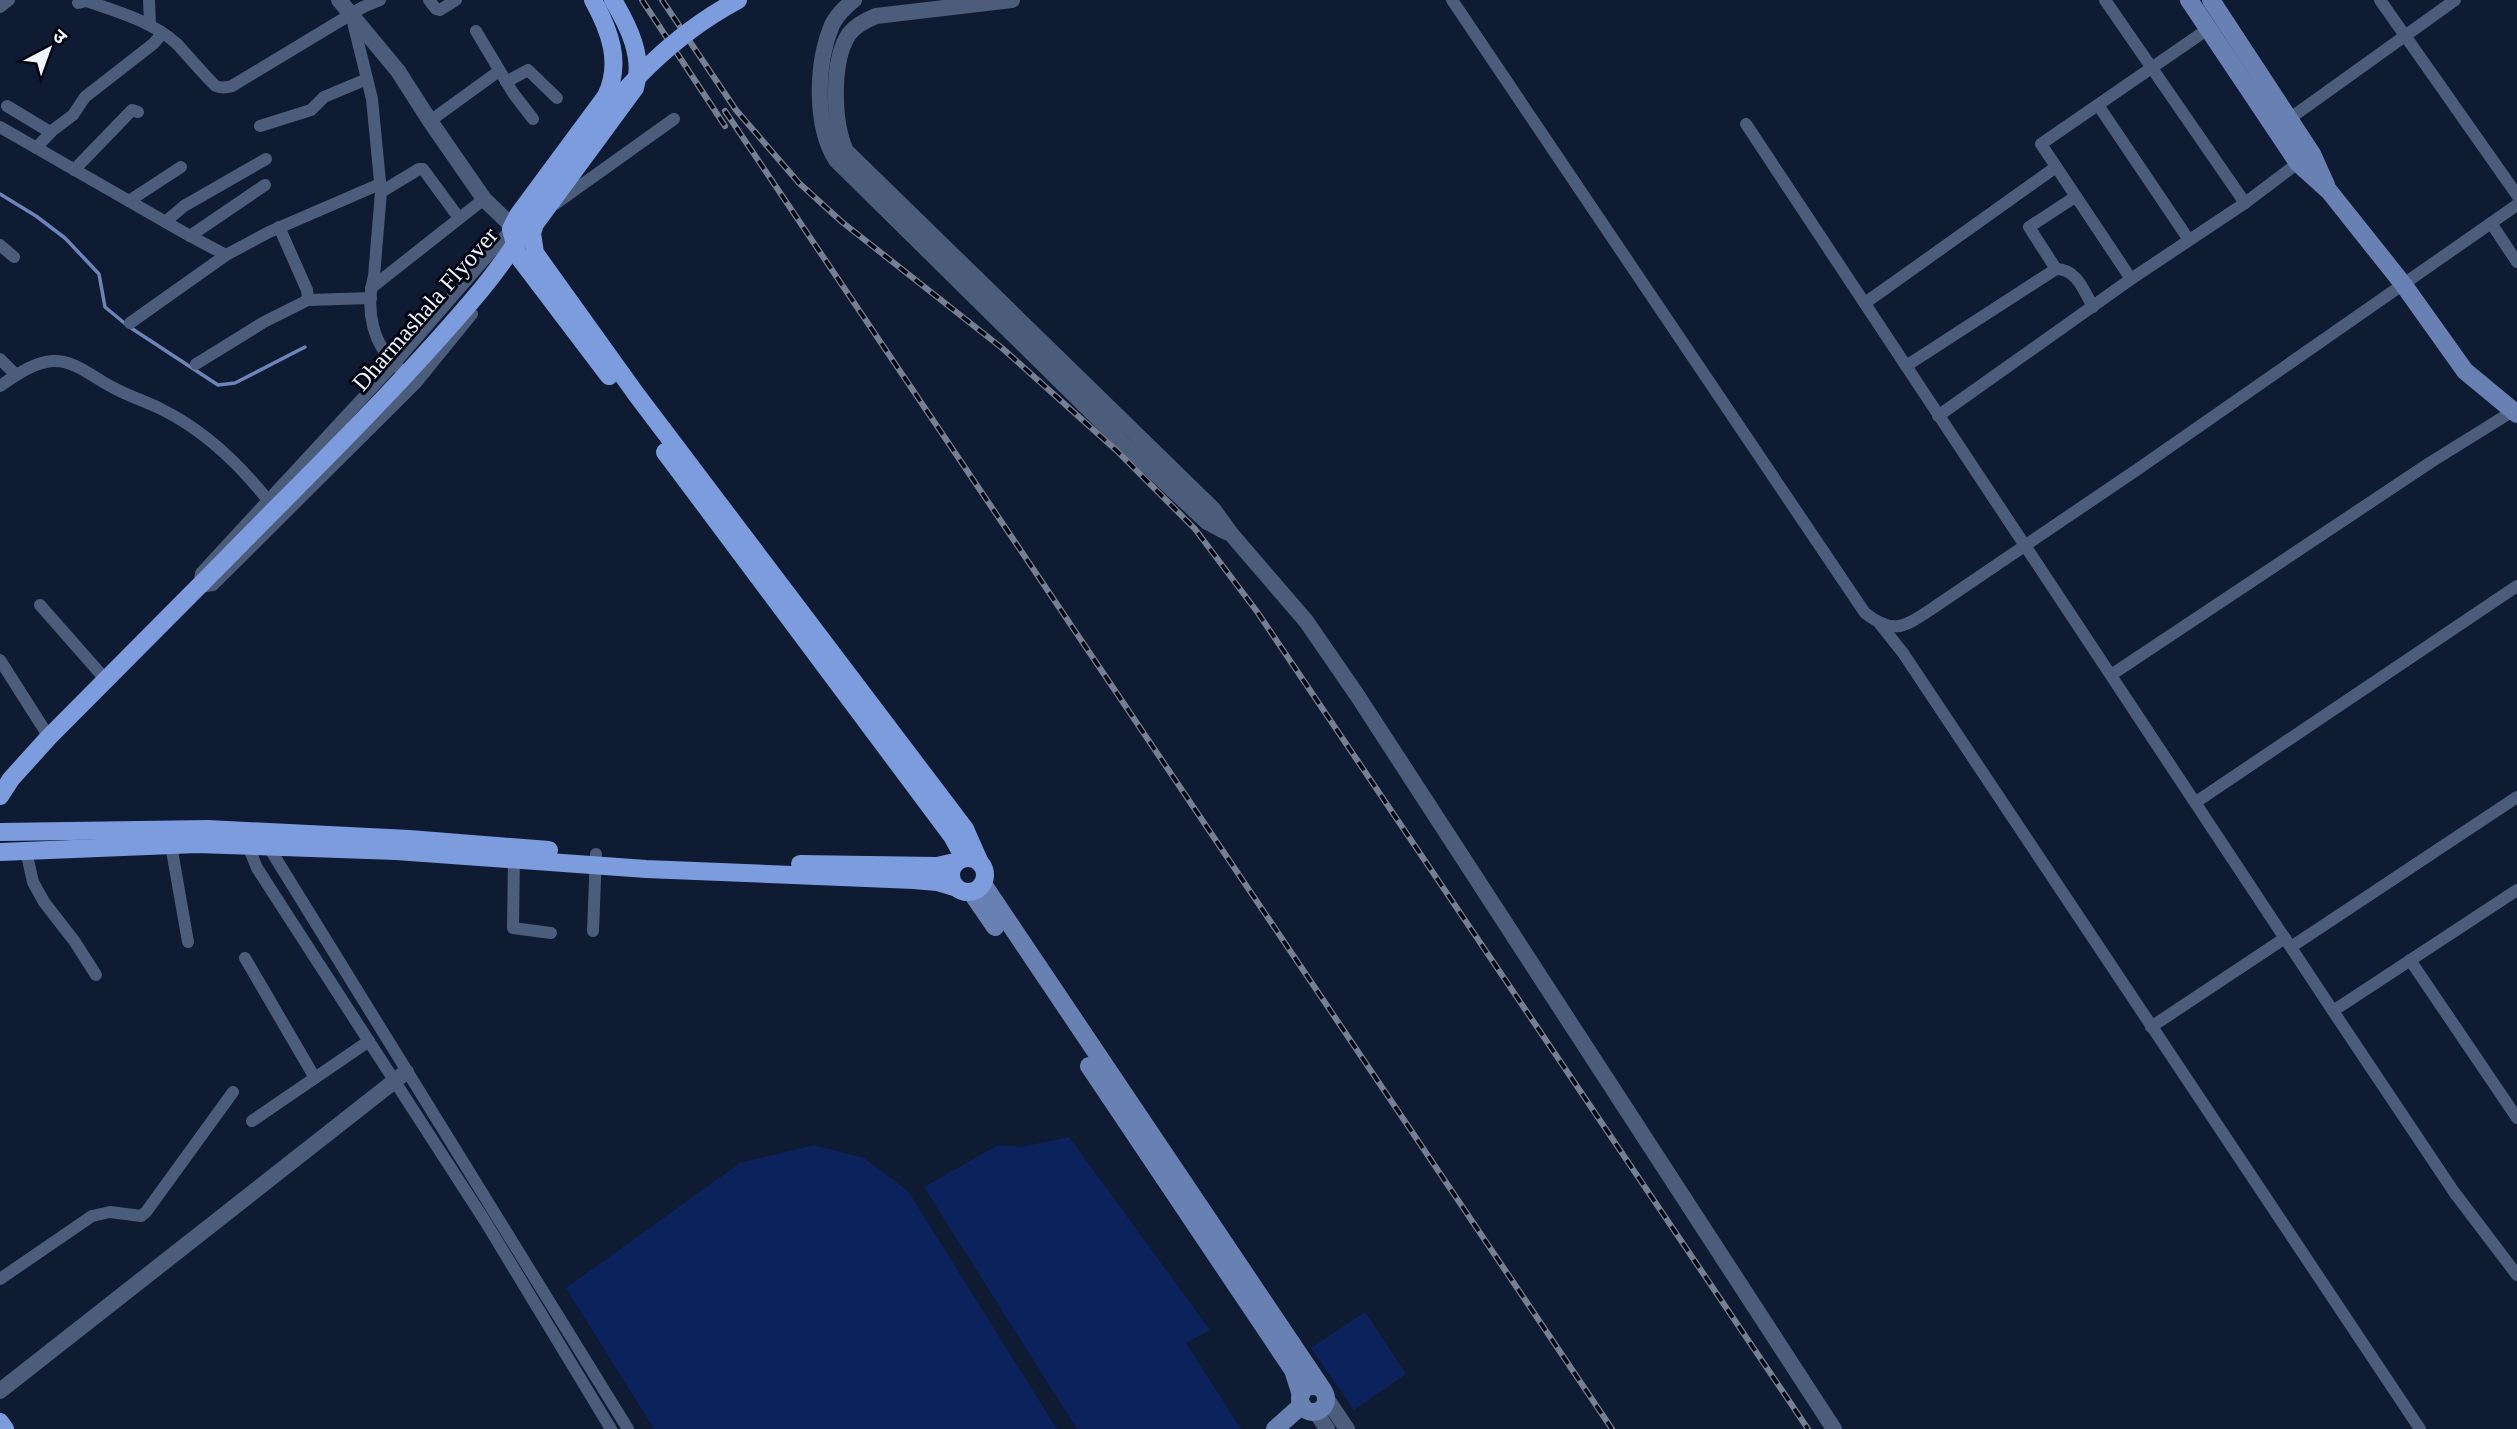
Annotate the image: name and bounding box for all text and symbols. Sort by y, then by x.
north arrow [14,14,84,84]
text: उ [49,25,72,49]
street label: Dharmashala Flyover [347,222,503,396]

